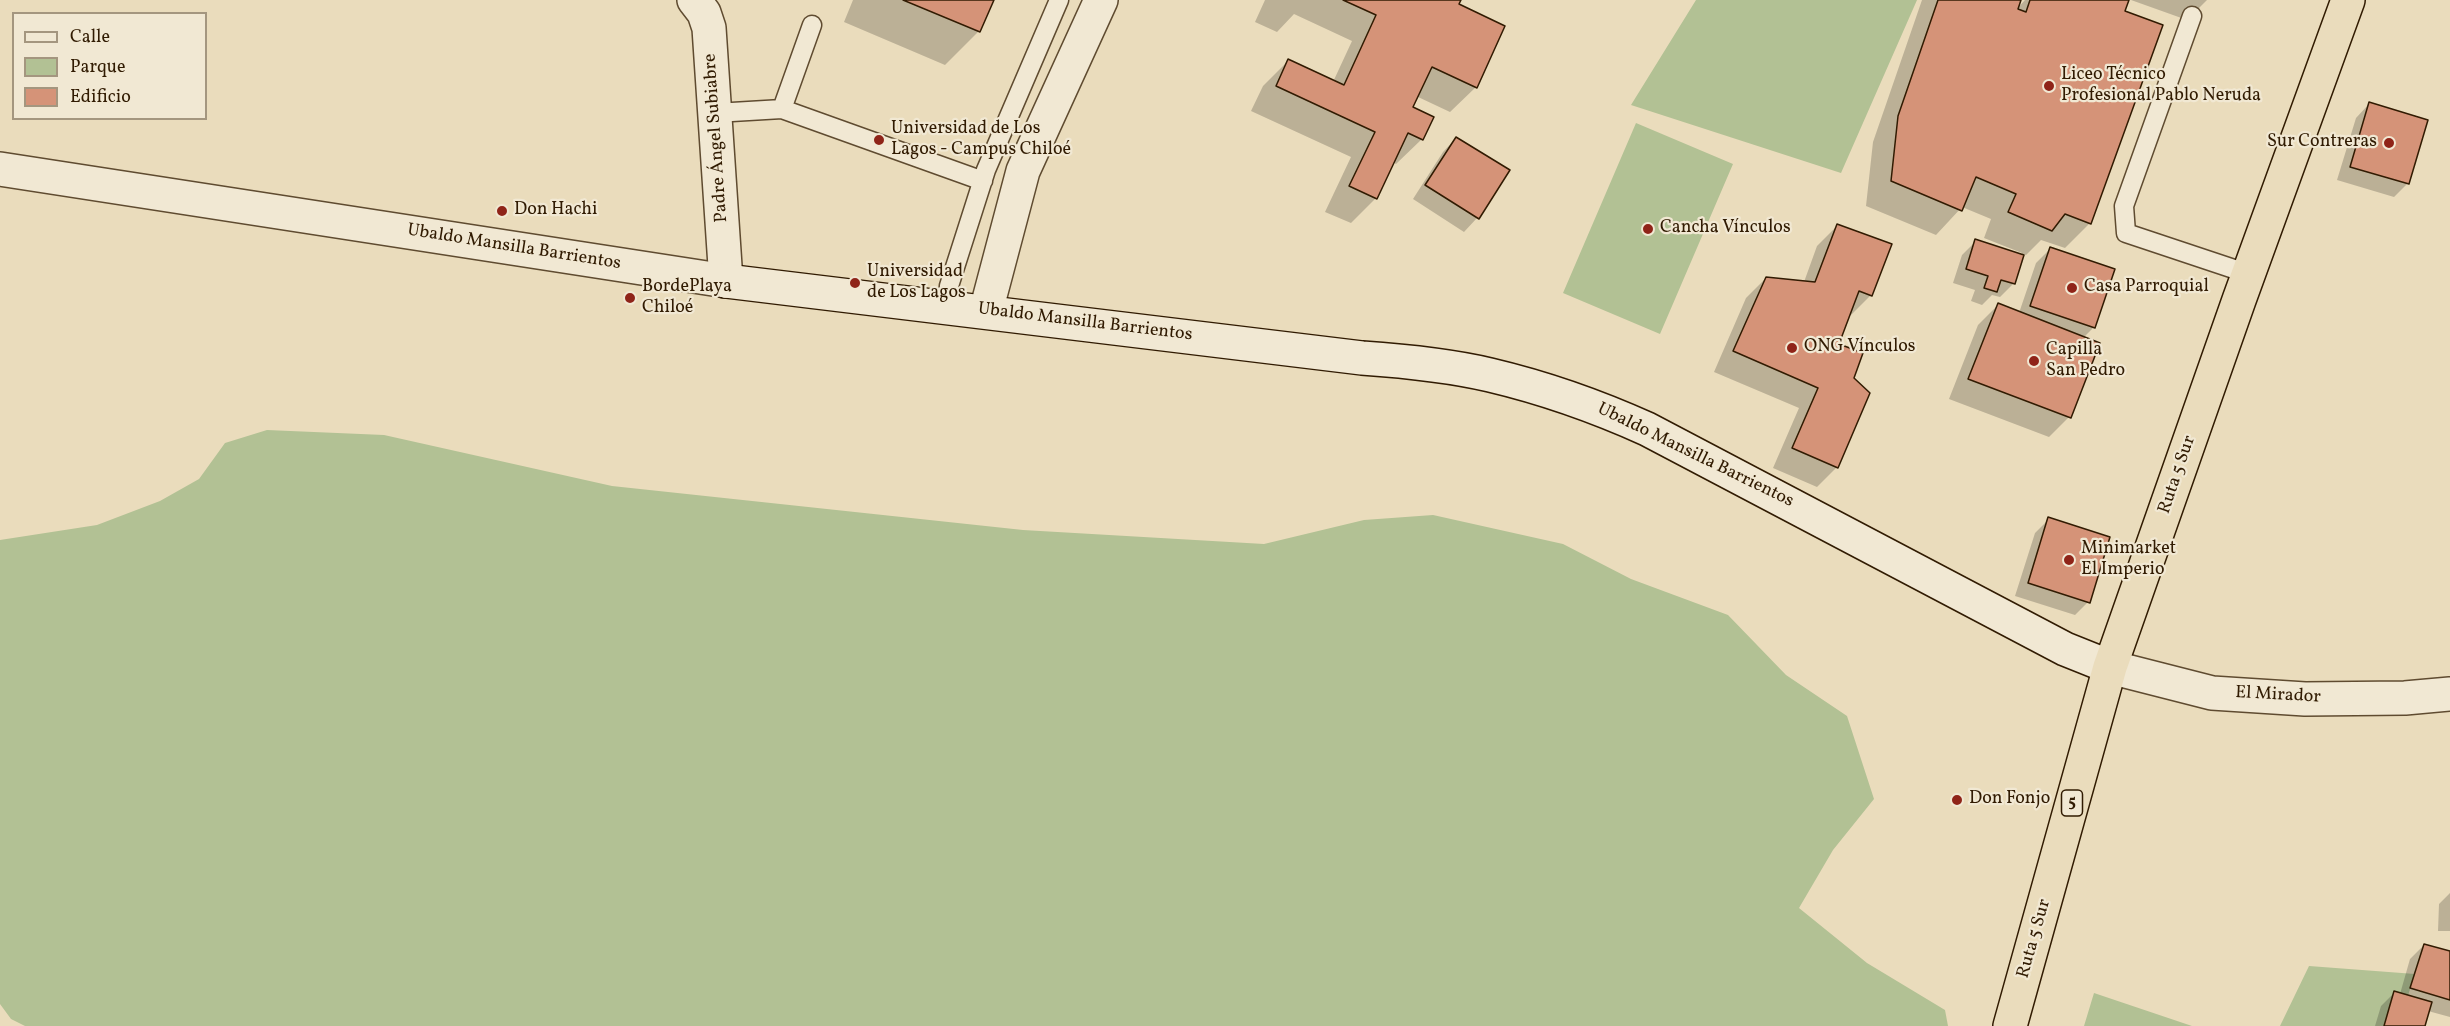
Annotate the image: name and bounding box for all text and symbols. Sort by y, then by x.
legend [12,12,207,120]
text: Calle [70,25,110,50]
street label: Padre Ángel Subiabre [700,53,734,223]
text: Parque [70,55,125,80]
place label: Liceo Técnico Profesional Pablo Neruda [2061,65,2261,107]
marker: Liceo Técnico Profesional Pablo Neruda [2042,79,2056,93]
text: Edificio [70,85,131,110]
place label: Universidad de Los Lagos - Campus Chiloé [891,119,1071,162]
place label: Sur Contreras [2267,132,2377,154]
marker: Universidad de Los Lagos - Campus Chiloé [872,133,886,147]
marker: Sur Contreras [2382,136,2396,150]
place label: Don Hachi [514,200,597,222]
marker: Don Hachi [495,204,509,218]
place label: Cancha Vínculos [1660,218,1791,240]
street label: Ubaldo Mansilla Barrientos [406,220,622,276]
marker: Cancha Vínculos [1641,222,1655,236]
place label: Universidad de Los Lagos [867,262,966,304]
marker: Universidad de Los Lagos [848,276,862,290]
place label: BordePlaya Chiloé [642,277,732,320]
place label: Casa Parroquial [2084,277,2209,299]
marker: Casa Parroquial [2065,281,2079,295]
marker: BordePlaya Chiloé [623,291,637,305]
street label: Ubaldo Mansilla Barrientos [977,299,1193,347]
place label: ONG Vínculos [1804,337,1916,359]
place label: Capilla San Pedro [2046,340,2125,382]
marker: ONG Vínculos [1785,341,1799,355]
marker: Capilla San Pedro [2027,354,2041,368]
street label: Ubaldo Mansilla Barrientos [1593,399,1797,513]
street label: Ruta 5 Sur [2155,433,2201,517]
place label: Minimarket El Imperio [2081,539,2176,582]
marker: Minimarket El Imperio [2062,553,2076,567]
street label: El Mirador [2235,683,2321,709]
place label: Don Fonjo [1969,789,2050,811]
road number: 5 [2062,790,2082,816]
marker: Don Fonjo [1950,793,1964,807]
street label: Ruta 5 Sur [2013,897,2057,981]

